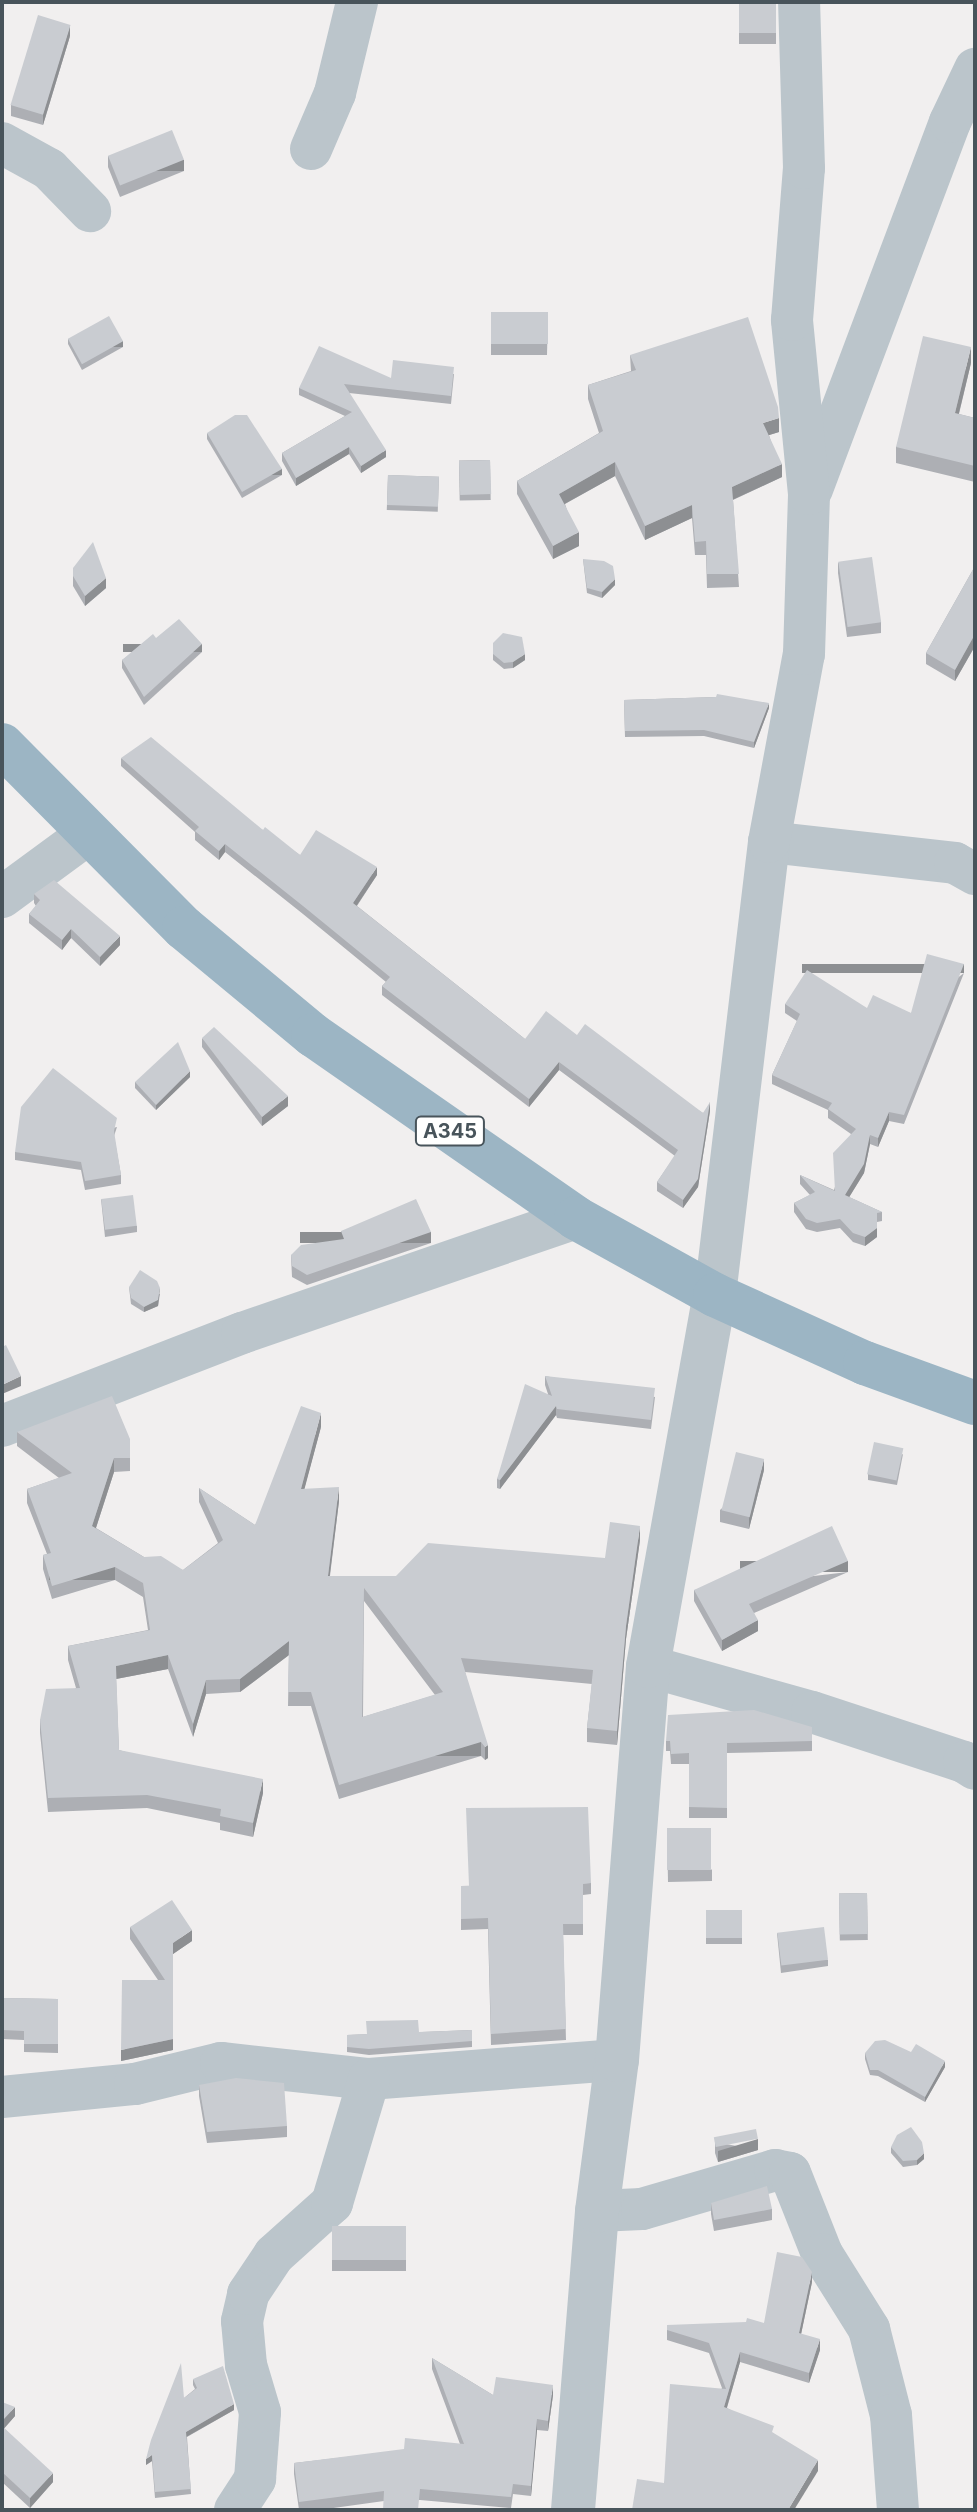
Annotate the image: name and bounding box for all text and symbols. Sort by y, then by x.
road number: A345 [414,1115,486,1147]

